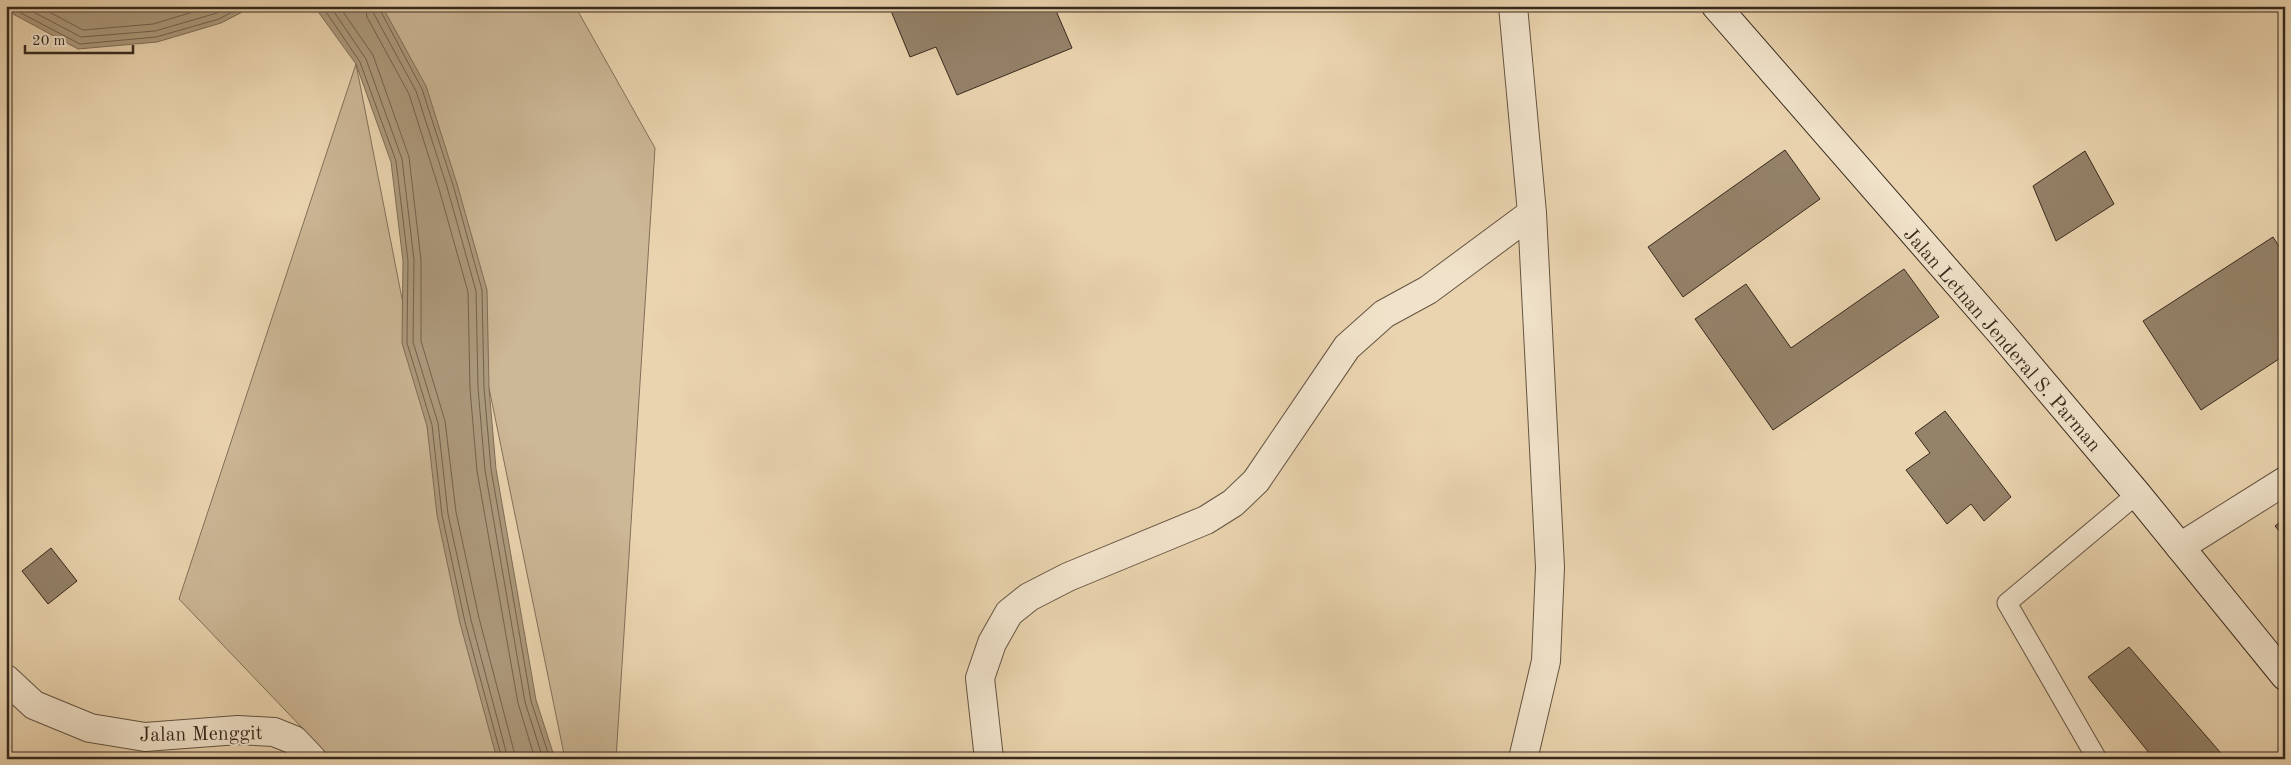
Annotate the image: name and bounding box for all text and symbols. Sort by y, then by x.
scale bar [25,22,132,54]
text: 20 m [32,34,66,49]
street label: Jalan Letnan Jenderal S. Parman [1899,224,2104,456]
street label: Jalan Menggit [139,724,263,746]

